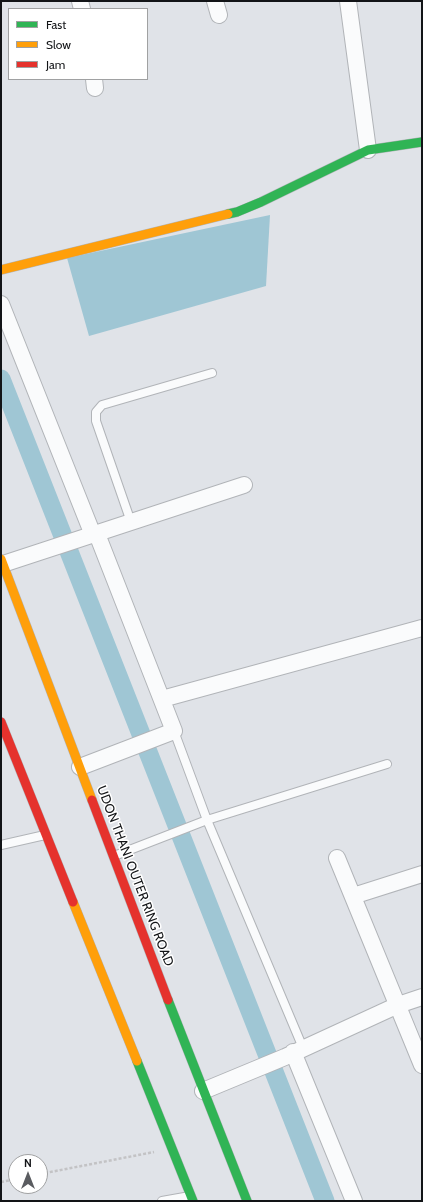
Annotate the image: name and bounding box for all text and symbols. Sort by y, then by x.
legend [8,8,148,80]
text: Fast [46,17,66,32]
text: Slow [46,37,71,52]
text: Jam [46,57,65,72]
street label: UDON THANI OUTER RING ROAD [93,784,177,968]
north arrow [8,1154,48,1194]
text: N [24,1156,32,1170]

